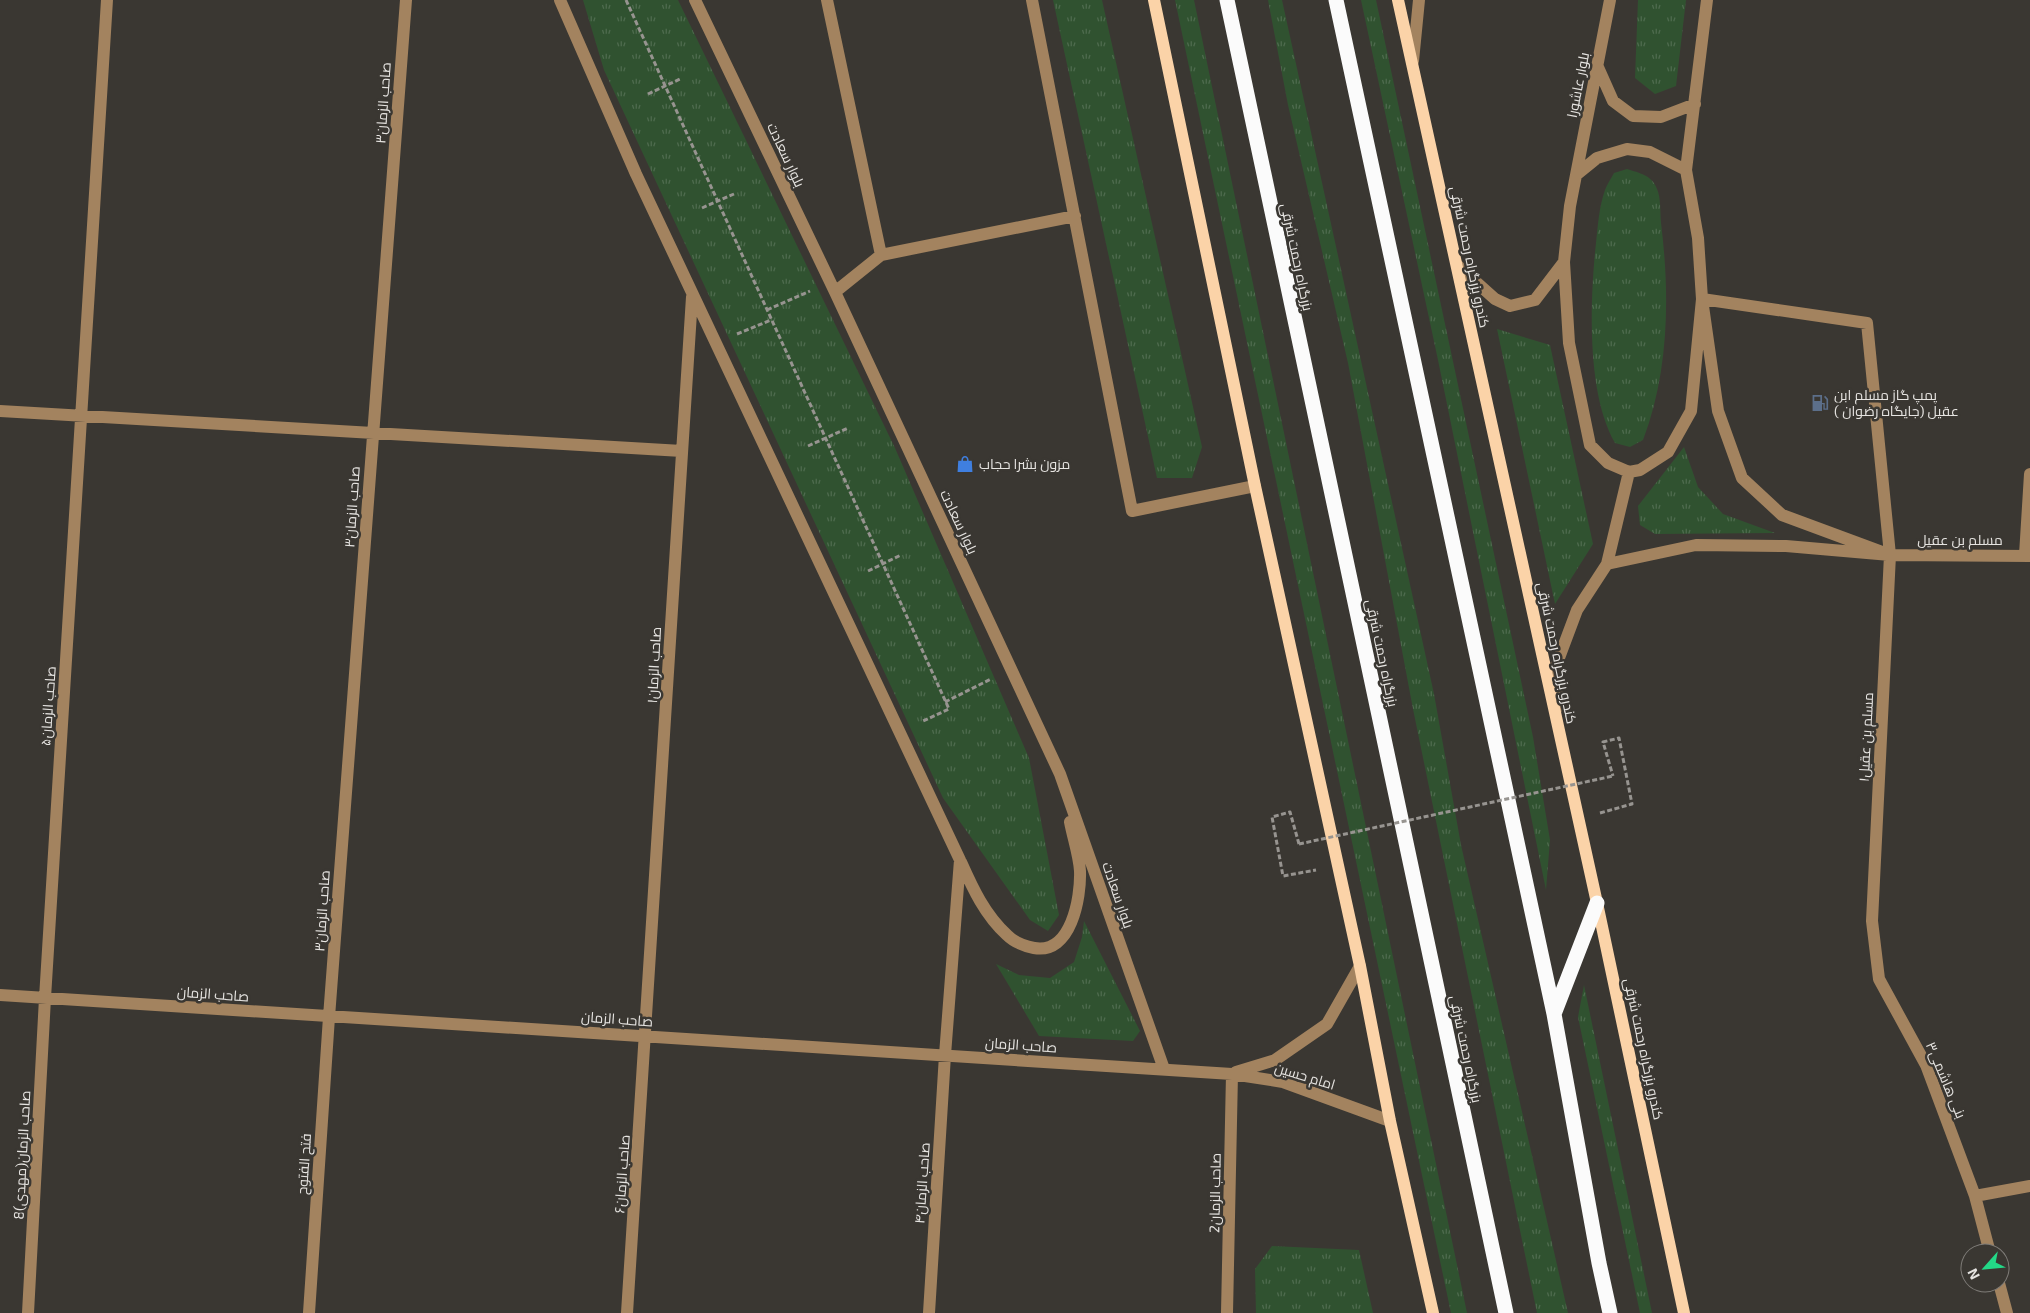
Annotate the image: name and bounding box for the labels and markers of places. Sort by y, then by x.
place label: پمپ گاز مسلم ابن عقیل (جایگاه رضوان ) [1834,386,1959,419]
fuel station icon: پمپ گاز مسلم ابن عقیل (جایگاه رضوان ) [1810,393,1830,413]
shop icon: مزون بشرا حجاب [955,454,975,474]
place label: مزون بشرا حجاب [979,455,1070,472]

